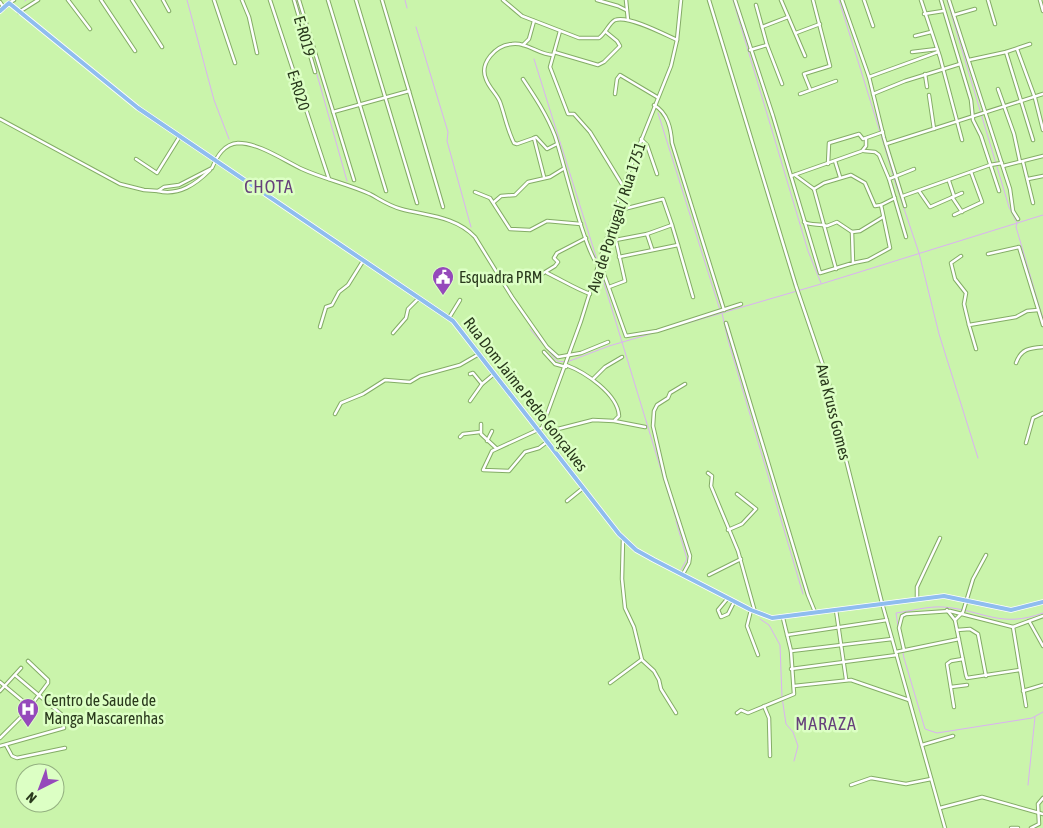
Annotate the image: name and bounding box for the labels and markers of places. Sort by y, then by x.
public building icon: Esquadra PRM [431,265,455,296]
place label: Esquadra PRM [459,268,542,287]
place label: Centro de Saude de Manga Mascarenhas [44,691,164,728]
hospital icon: Centro de Saude de Manga Mascarenhas [16,697,40,728]

